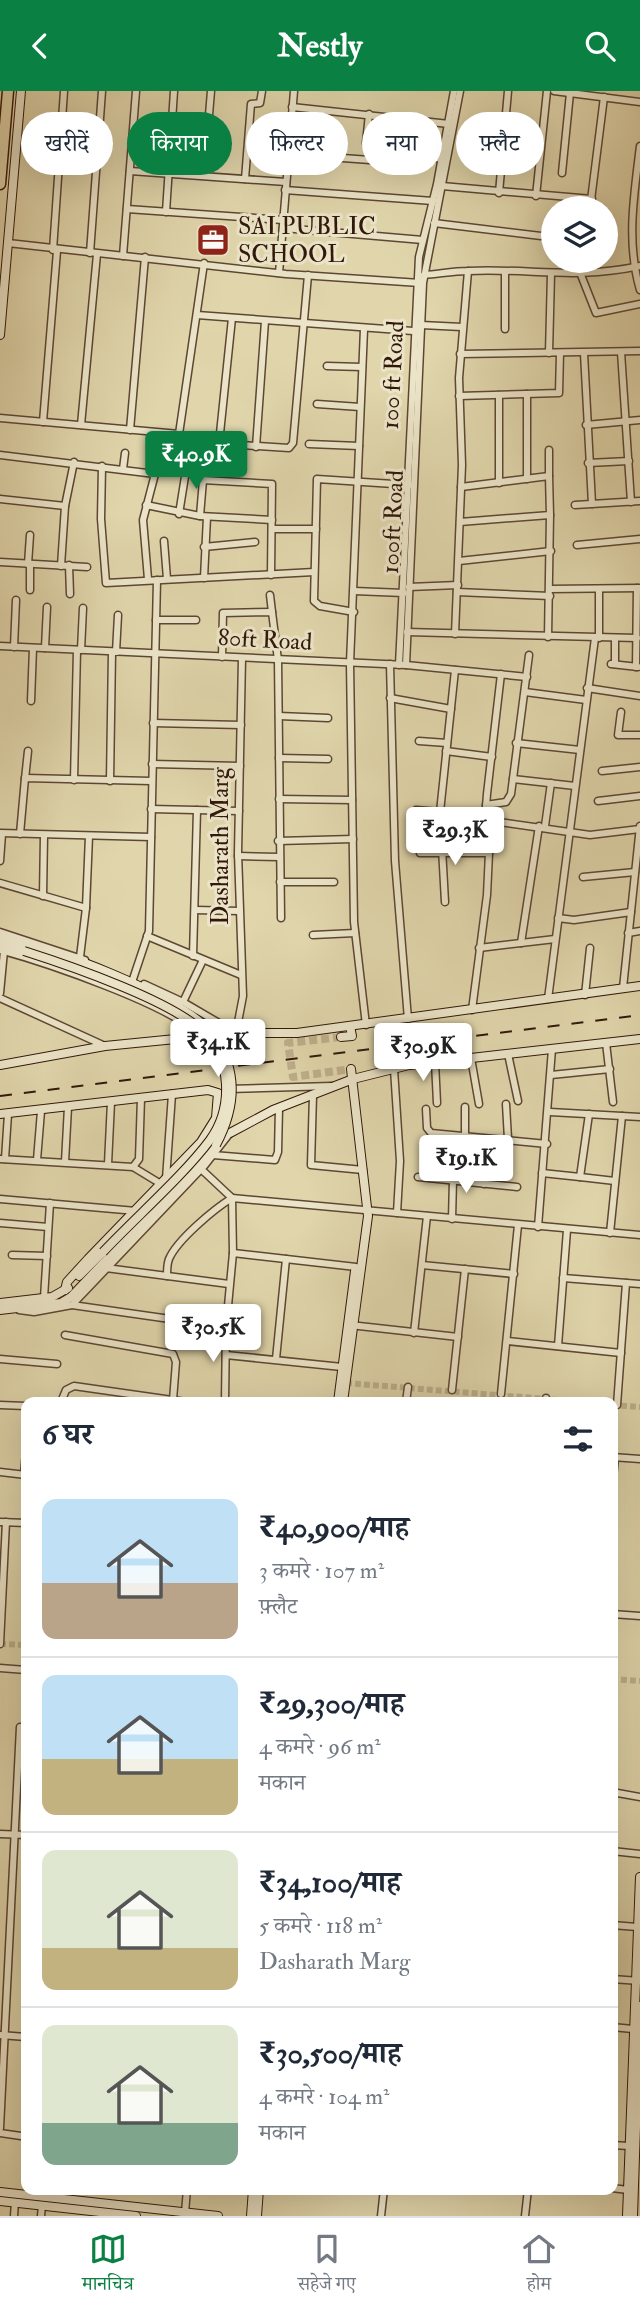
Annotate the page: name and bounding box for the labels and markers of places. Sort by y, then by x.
place label: SAI PUBLIC SCHOOL [238,211,376,270]
office icon: SAI PUBLIC SCHOOL [194,221,232,259]
pin: ₹40.9K [139,431,253,491]
pin: ₹29.3K [398,807,512,867]
pin: ₹34.1K [161,1019,275,1079]
pin: ₹30.9K [366,1023,480,1083]
pin: ₹19.1K [409,1135,523,1195]
pin: ₹30.5K [156,1305,270,1364]

